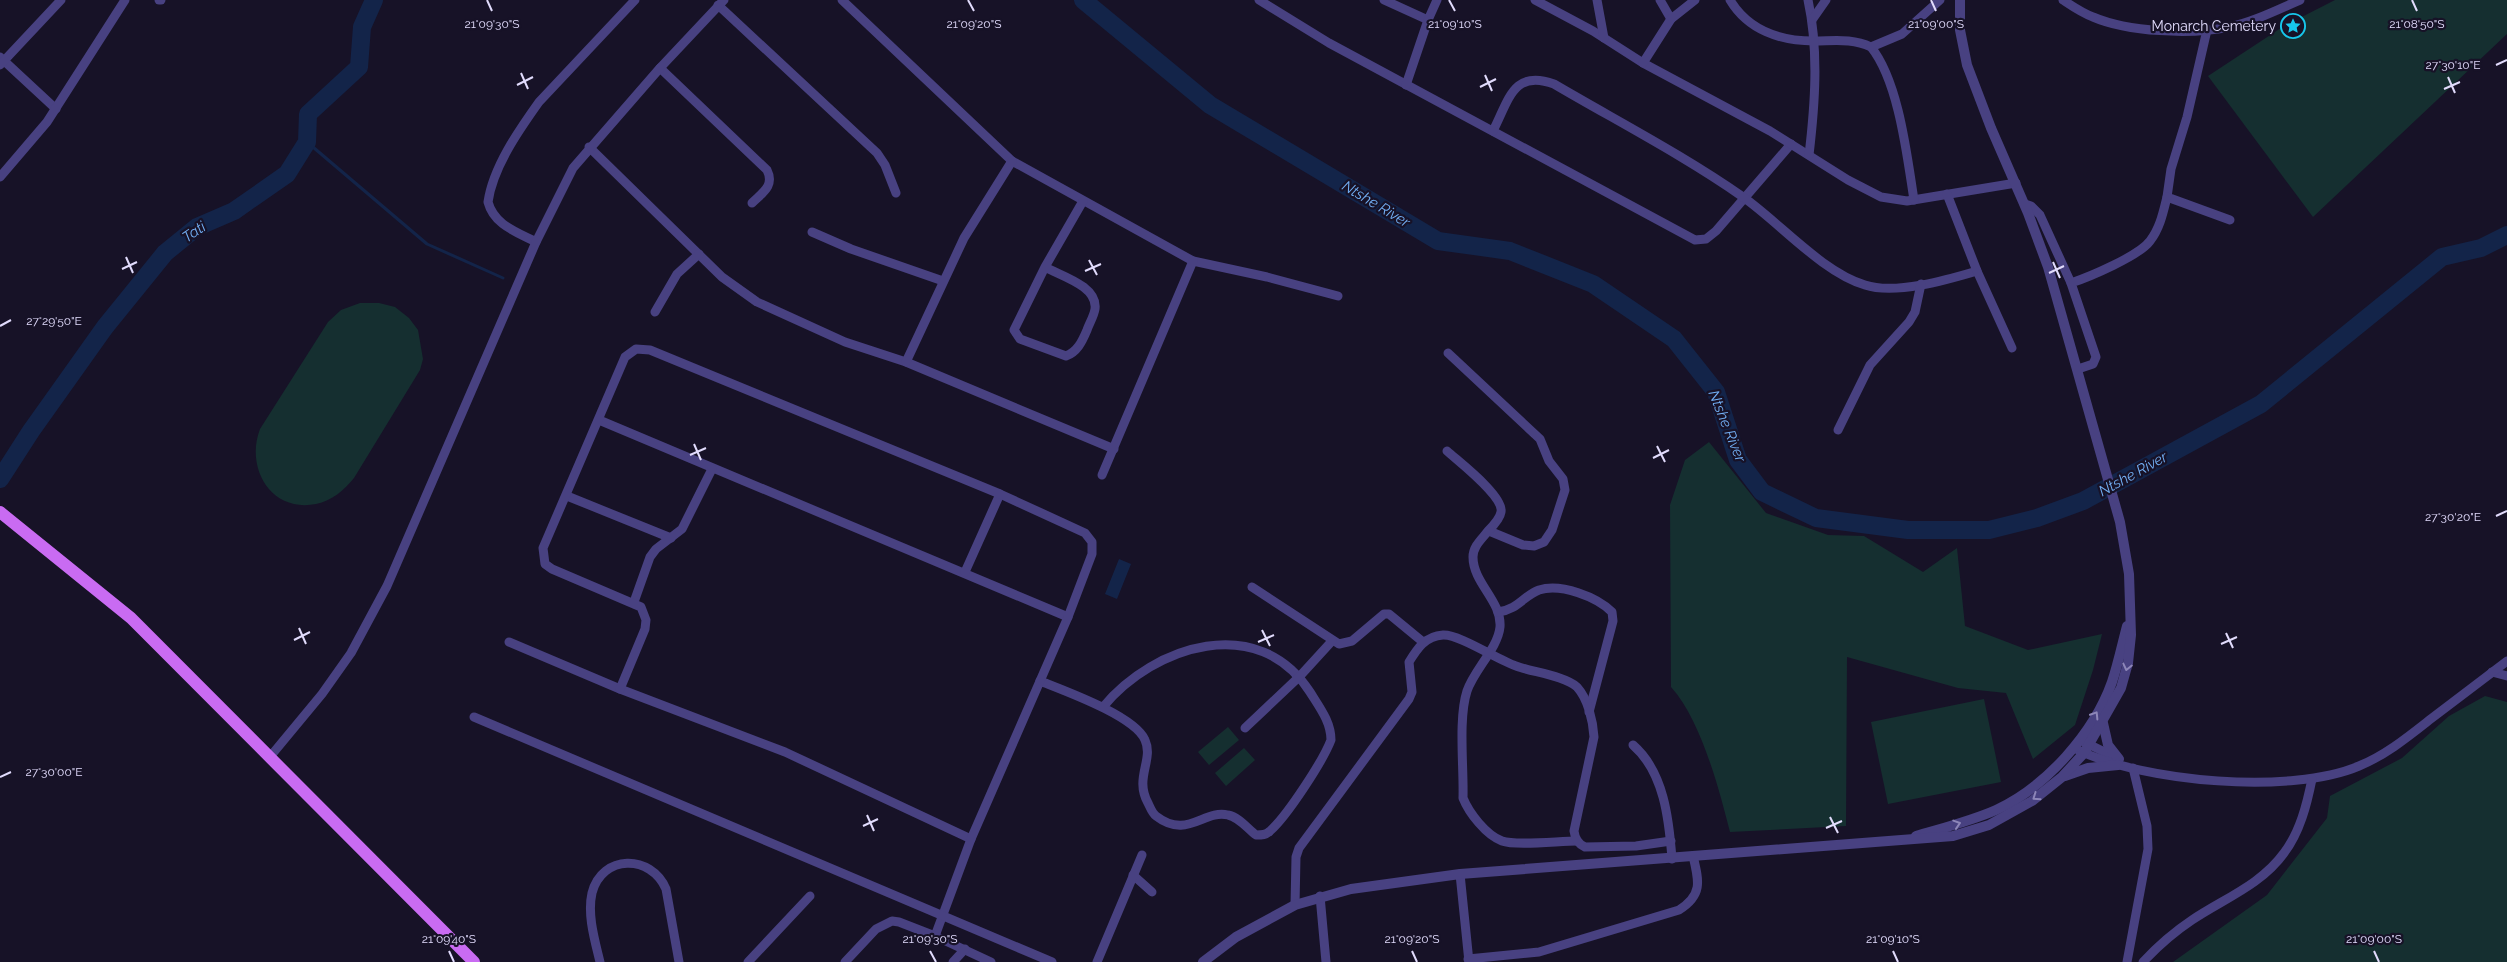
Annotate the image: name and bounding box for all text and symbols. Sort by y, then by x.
place icon: Monarch Cemetery [2280,13,2306,39]
text: 21°09'30"S [464,17,520,31]
text: 21°09'20"S [947,17,1001,31]
text: 21°09'10"S [1428,17,1482,31]
text: 21°09'00"S [1908,17,1964,31]
text: 21°08'50"S [2389,17,2445,31]
place label: Monarch Cemetery [2151,18,2276,34]
text: 27°30'10"E [2426,58,2480,72]
water label: Ntshe River [1339,177,1414,232]
water label: Tati [179,217,210,246]
text: 27°29'50"E [26,314,82,328]
water label: Ntshe River [1704,387,1750,465]
water label: Ntshe River [2095,447,2171,500]
text: 27°30'20"E [2425,510,2481,524]
one-way arrow [2122,662,2133,671]
one-way arrow [2088,712,2098,721]
text: 27°30'00"E [25,765,83,779]
one-way arrow [2032,791,2042,800]
one-way arrow [1953,820,1961,830]
text: 21°09'40"S [422,932,476,946]
text: 21°09'30"S [902,932,958,946]
text: 21°09'20"S [1385,932,1439,946]
text: 21°09'10"S [1866,932,1920,946]
text: 21°09'00"S [2346,932,2402,946]

